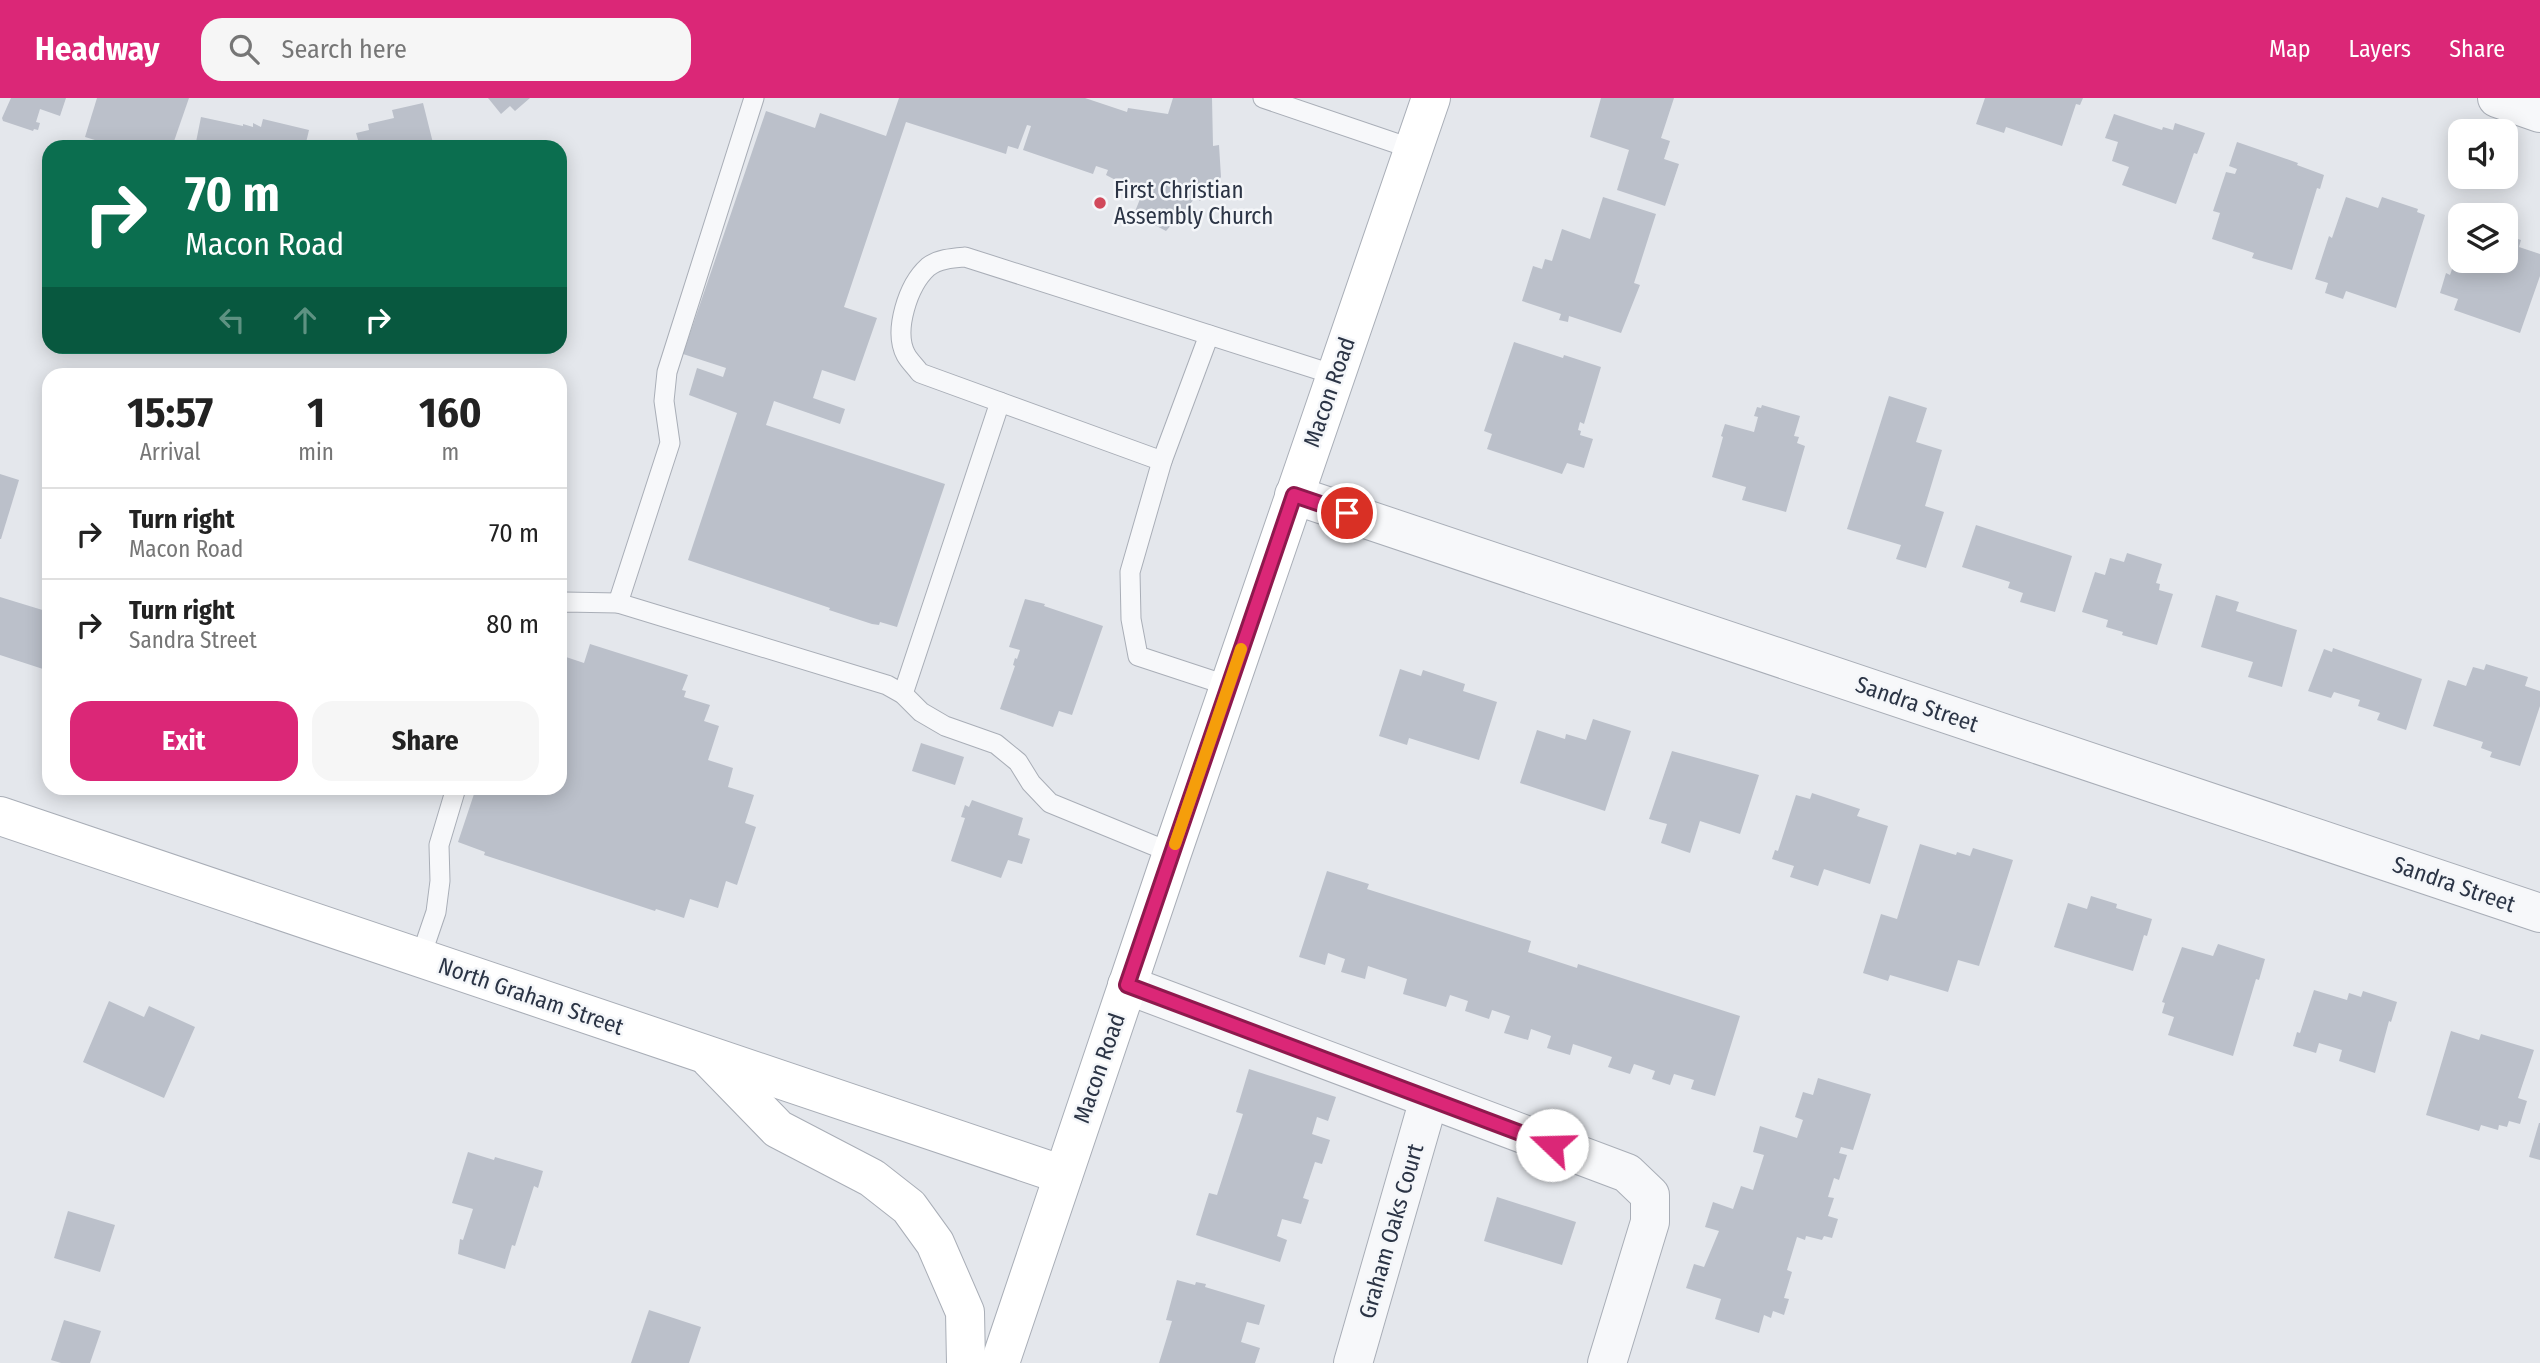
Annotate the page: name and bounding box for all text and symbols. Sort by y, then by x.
search box [201,18,691,81]
text: Headway [35,29,159,69]
icon: search [225,30,263,68]
text: Search here [281,34,407,65]
text: Map [2269,35,2311,63]
text: Layers [2349,35,2411,63]
text: Share [2449,35,2505,63]
map controls [2448,119,2518,273]
button: sound [2448,119,2518,189]
text: 70 m [185,165,280,224]
icon: right [70,168,161,259]
place label: First Christian Assembly Church [1114,176,1273,230]
marker: First Christian Assembly Church [1092,195,1108,211]
button: layers [2448,203,2518,273]
text: Macon Road [185,225,344,263]
icon: left [213,301,251,339]
icon: ahead [286,301,324,339]
icon: right [359,301,397,339]
street label: Macon Road [1297,333,1361,451]
text: 15:57 [127,388,213,438]
text: 1 [307,388,325,438]
text: 160 [419,388,482,438]
text: Arrival [140,438,201,466]
text: min [298,438,334,466]
text: m [442,438,459,466]
pin [1317,483,1377,543]
icon: arrive [1328,494,1366,532]
text: Turn right [129,504,235,535]
icon: right [70,515,108,553]
text: 70 m [489,518,539,549]
text: Macon Road [129,535,243,563]
text: Turn right [129,595,235,626]
icon: right [70,606,108,644]
text: 80 m [486,609,539,640]
text: Sandra Street [129,626,257,654]
street label: Sandra Street [1852,670,1982,738]
button: Exit [70,701,298,781]
button: Share [312,701,539,781]
street label: Sandra Street [2389,850,2519,918]
street label: North Graham Street [435,951,628,1041]
street label: Macon Road [1067,1009,1131,1127]
position arrow [1515,1108,1589,1182]
street label: Graham Oaks Court [1353,1140,1429,1322]

